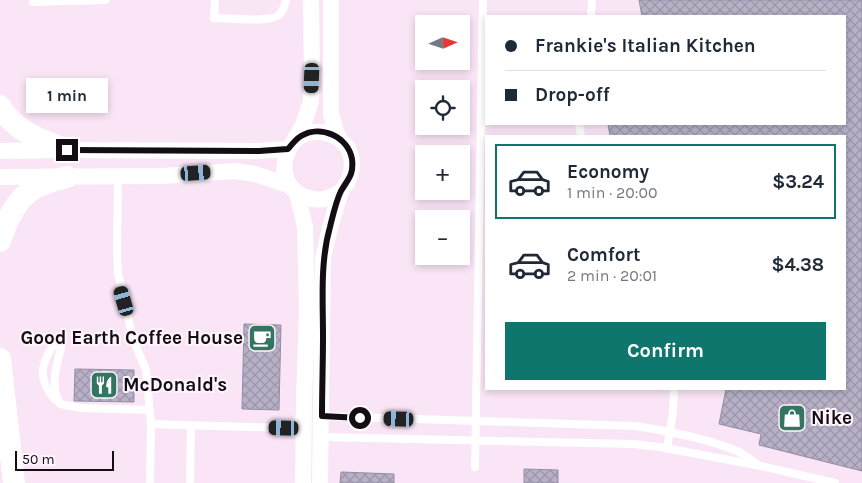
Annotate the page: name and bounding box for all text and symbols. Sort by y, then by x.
north arrow [415,15,470,70]
map controls [415,15,470,265]
text: Frankie's Italian Kitchen [535,35,756,57]
car [303,63,320,93]
callout: 1 min [26,78,108,112]
button: locate [415,80,470,135]
text: Drop-off [535,84,610,106]
text: 1 min [47,86,87,105]
route end [56,139,78,161]
button: + [415,145,470,200]
icon: car [507,159,552,204]
text: Economy [567,161,649,183]
car [180,164,211,182]
text: $3.24 [772,171,824,193]
text: 1 min · 20:00 [567,183,657,202]
button: − [415,210,470,265]
icon: car [507,242,552,287]
text: Comfort [567,244,641,266]
text: $4.38 [771,254,824,276]
text: 2 min · 20:01 [567,266,657,285]
car [112,285,135,317]
button: Confirm [505,322,826,380]
cafe icon: Good Earth Coffee House [247,323,277,353]
place label: Good Earth Coffee House [20,327,243,349]
restaurant icon: McDonald's [89,370,119,400]
place label: McDonald's [123,374,227,396]
shop icon: Nike [777,403,807,433]
route start [349,407,371,429]
place label: Nike [811,407,852,429]
car [383,411,414,427]
car [268,420,299,436]
scale bar [15,448,114,471]
text: 50 m [22,451,55,468]

